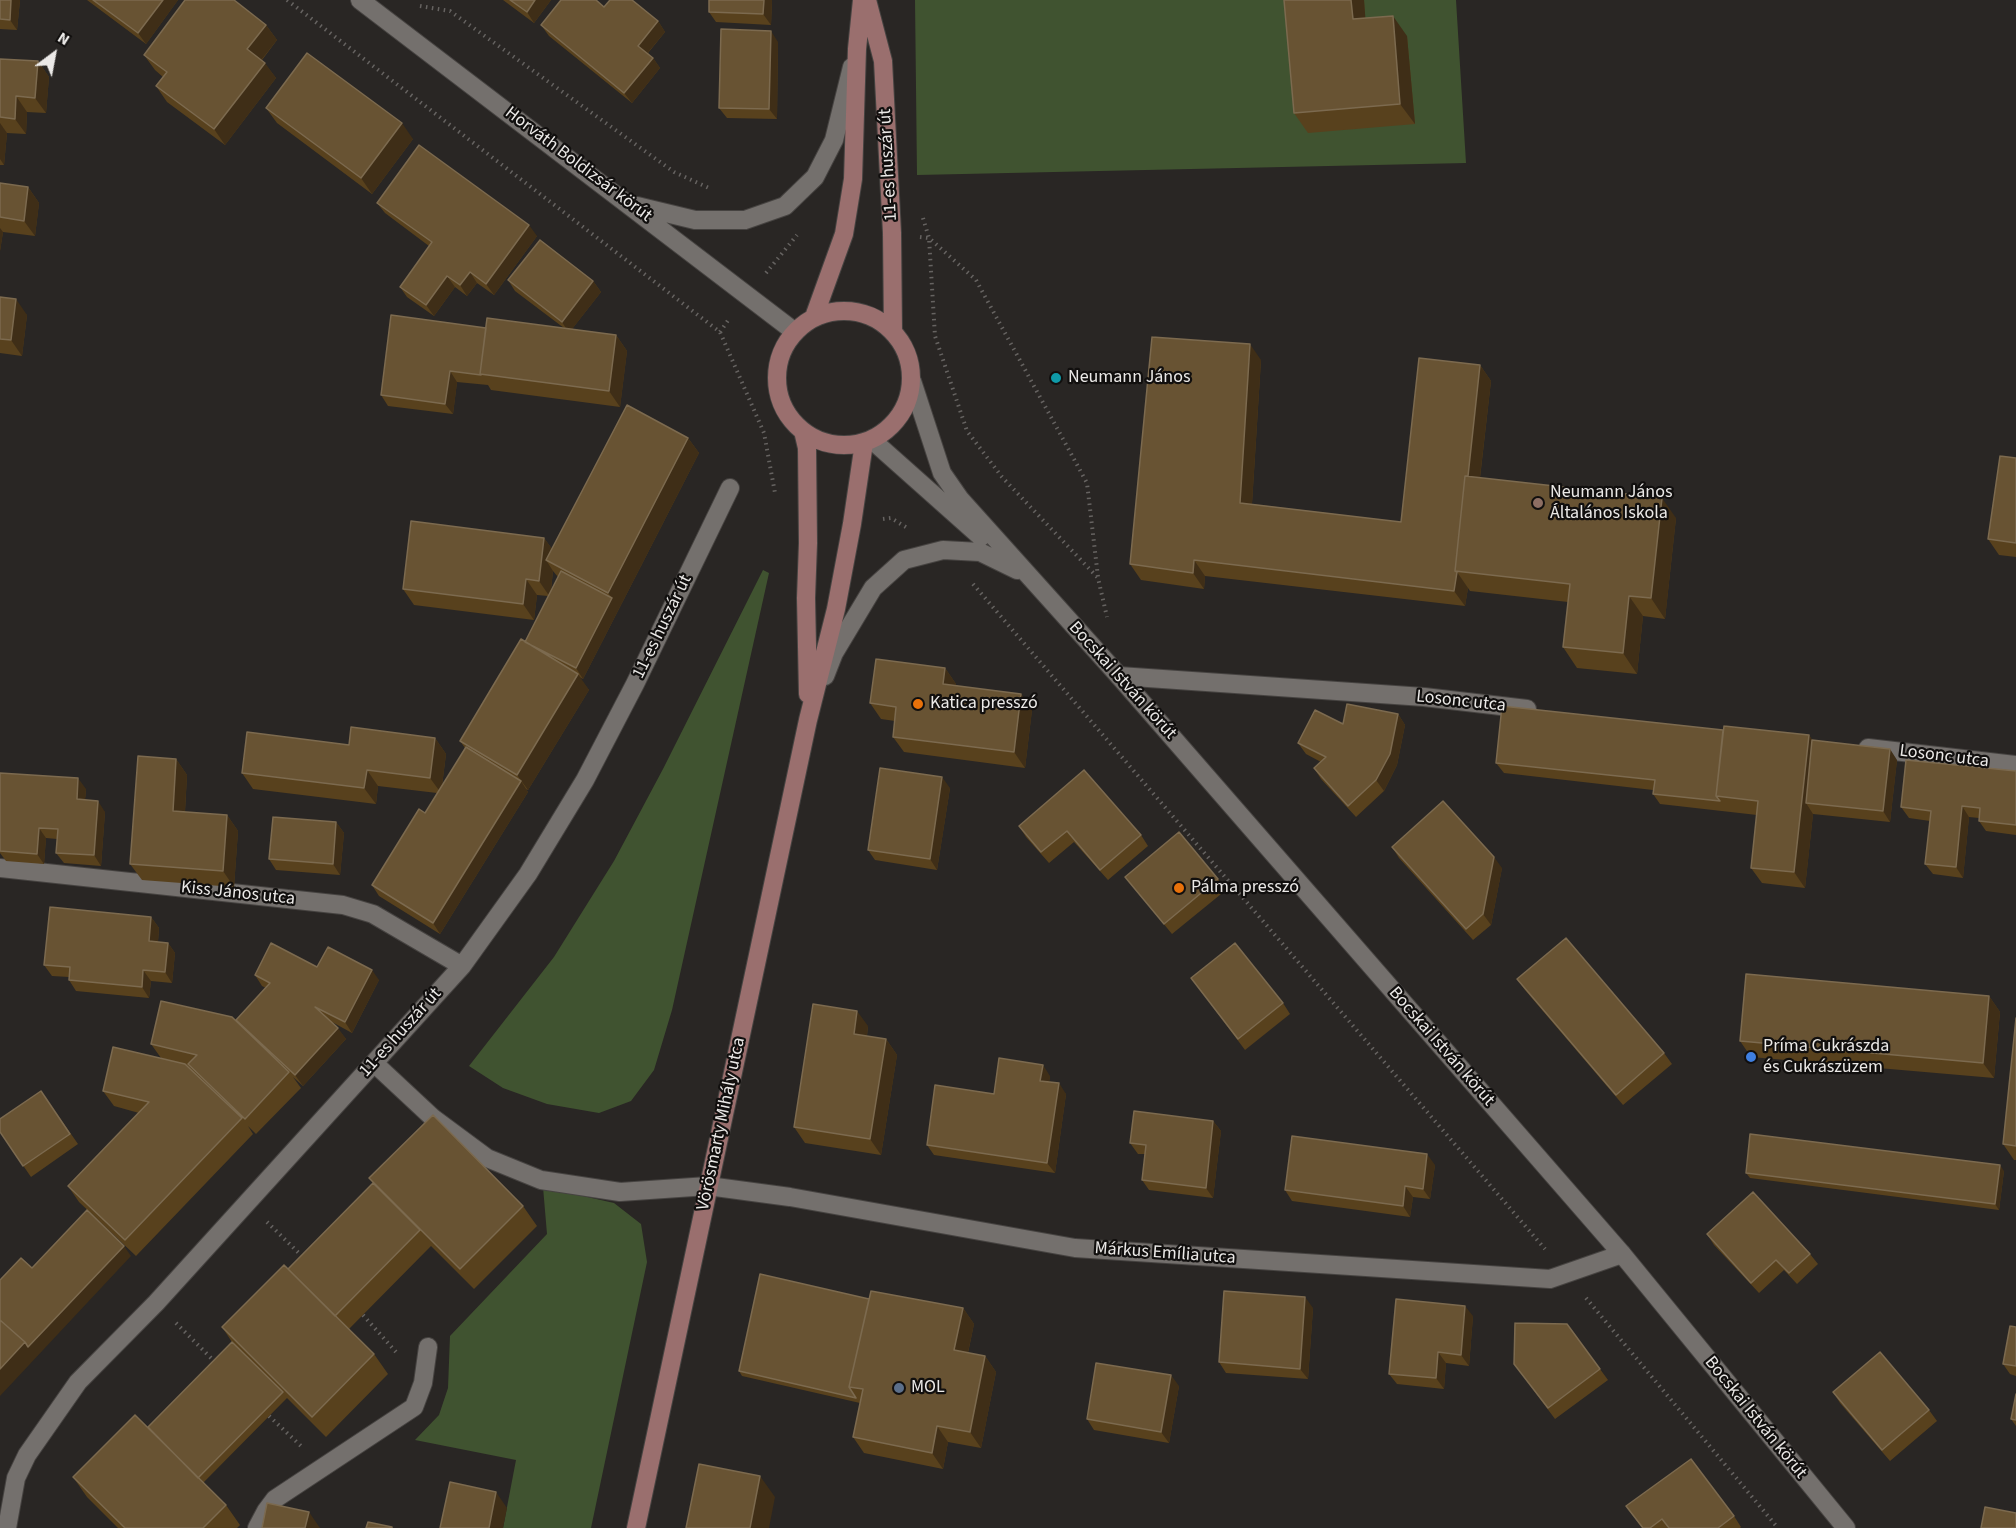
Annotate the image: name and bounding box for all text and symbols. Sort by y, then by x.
north arrow [24,24,84,84]
text: N [53,27,74,51]
street label: Horváth Boldizsár körút [500,103,656,227]
street label: 11-es huszár út [875,108,903,222]
place label: Neumann János [1068,367,1190,389]
marker: Neumann János [1049,371,1063,385]
place label: Neumann János Általános Iskola [1550,482,1672,524]
marker: Neumann János Általános Iskola [1531,496,1545,510]
street label: 11-es huszár út [629,572,697,682]
street label: Bocskai István körút [1063,618,1181,744]
street label: Losonc utca [1415,687,1507,717]
place label: Katica presszó [930,693,1038,715]
marker: Katica presszó [911,697,925,711]
street label: Losonc utca [1898,741,1990,773]
street label: Kiss János utca [180,877,296,911]
place label: Pálma presszó [1191,877,1299,899]
marker: Pálma presszó [1172,881,1186,895]
street label: Bocskai István körút [1383,983,1499,1111]
street label: 11-es huszár út [355,984,447,1082]
street label: Vörösmarty Mihály utca [693,1036,751,1212]
place label: Príma Cukrászda és Cukrászüzem [1763,1036,1889,1078]
marker: Príma Cukrászda és Cukrászüzem [1744,1050,1758,1064]
street label: Márkus Emília utca [1094,1238,1236,1270]
street label: Bocskai István körút [1699,1353,1811,1483]
place label: MOL [911,1377,945,1399]
marker: MOL [892,1381,906,1395]

